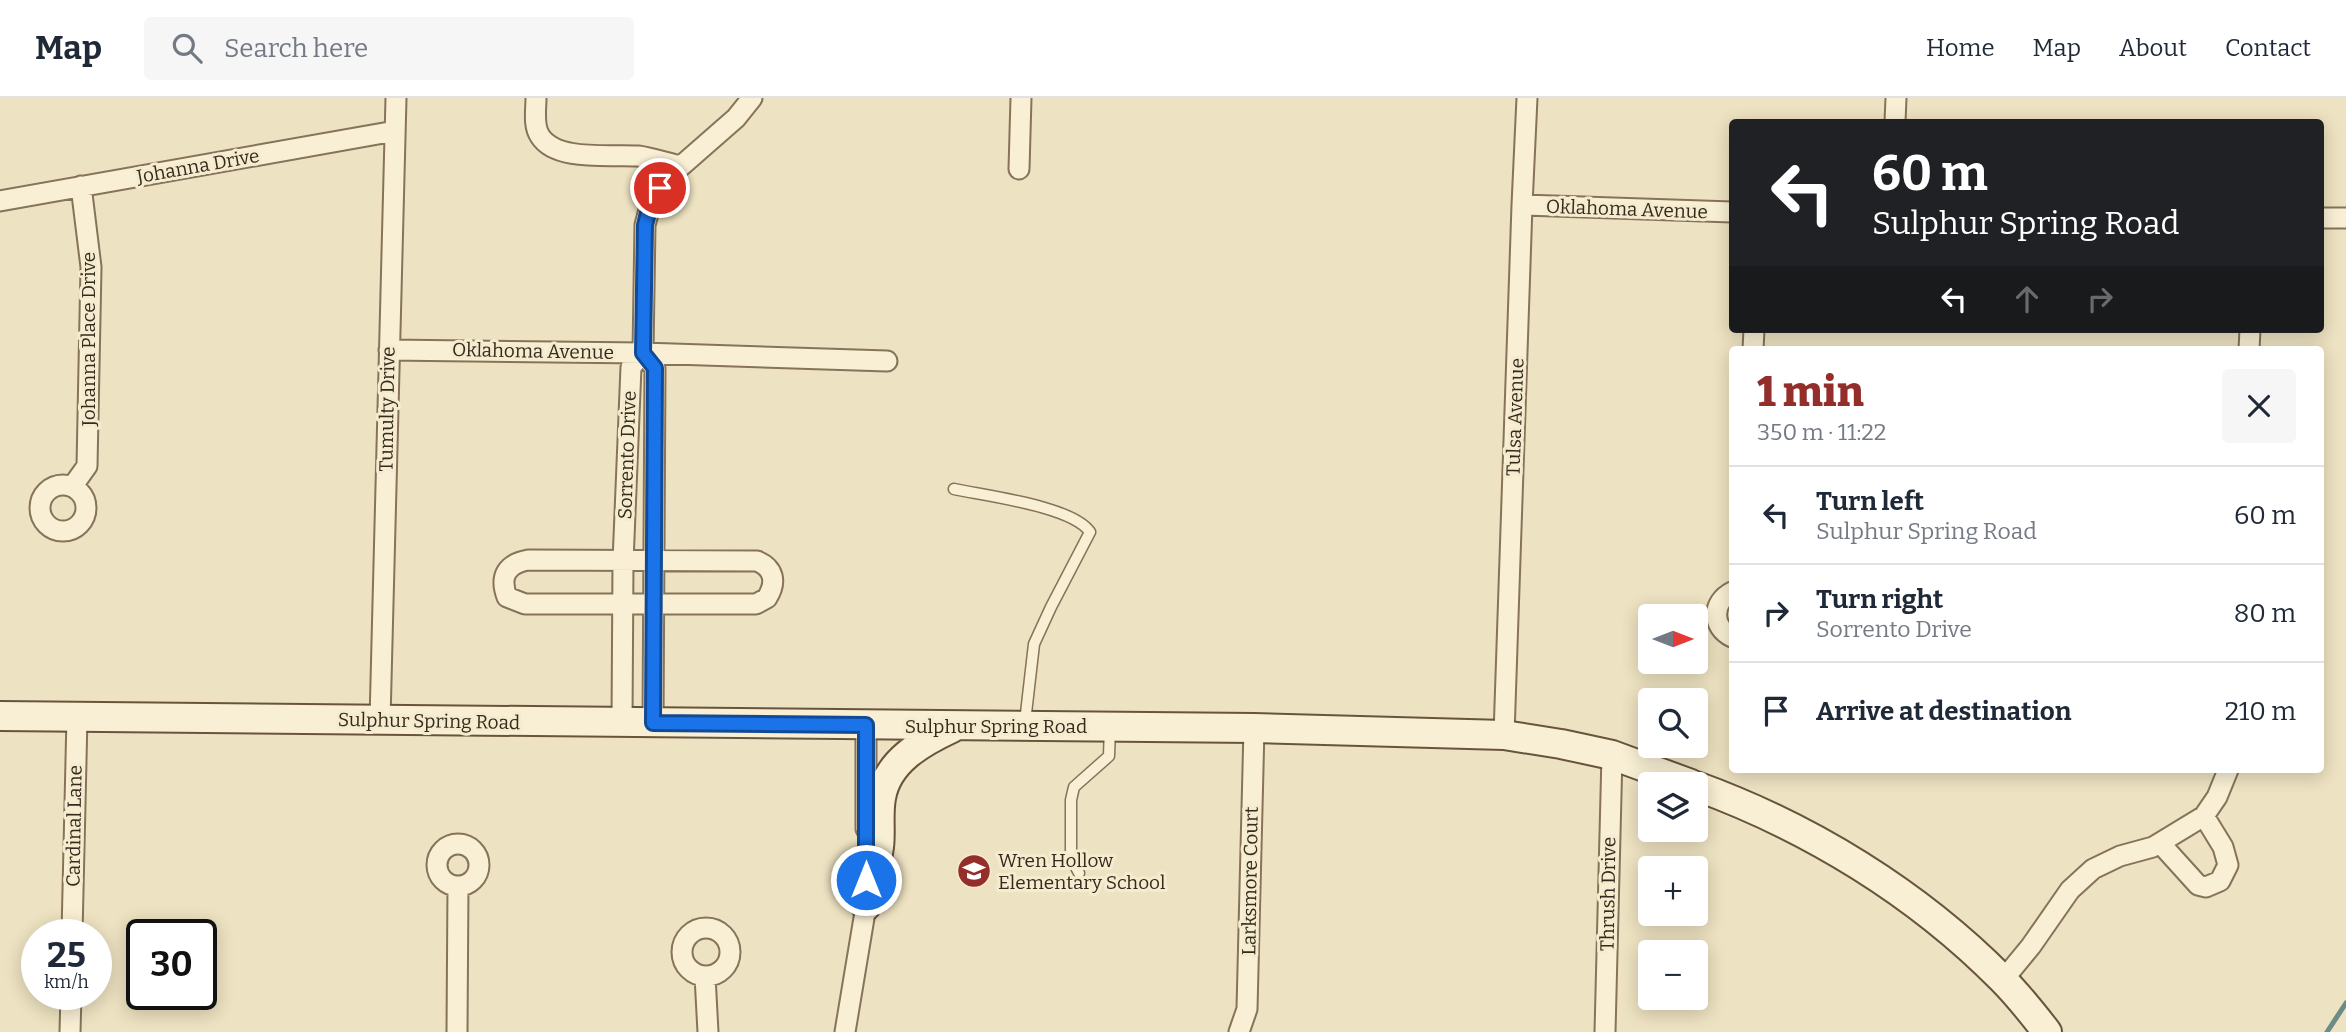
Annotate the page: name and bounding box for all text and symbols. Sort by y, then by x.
search box [144,17,634,80]
text: Map [35,28,102,68]
icon: search [168,29,206,67]
text: Search here [224,33,368,64]
text: Home [1926,34,1995,62]
text: Map [2033,34,2081,62]
text: About [2119,34,2187,62]
text: Contact [2225,34,2311,62]
street label: Johanna Drive [134,144,261,188]
text: 60 m [1872,144,1988,203]
icon: left [1757,147,1848,238]
pin [630,158,690,218]
icon: arrive [641,169,679,207]
street label: Oklahoma Avenue [1546,195,1708,223]
text: Sulphur Spring Road [1872,204,2179,242]
street label: Johanna Place Drive [77,252,100,427]
icon: left [1935,280,1973,318]
icon: ahead [2008,280,2046,318]
icon: right [2081,280,2119,318]
street label: Oklahoma Avenue [452,338,614,364]
street label: Tumulty Drive [374,346,400,472]
street label: Tulsa Avenue [1501,358,1529,476]
text: 1 min [1757,367,1864,417]
button: close [2222,369,2296,443]
street label: Sorrento Drive [613,390,641,520]
text: 350 m · 11:22 [1757,418,1886,446]
text: Turn left [1816,486,1924,517]
icon: left [1757,496,1795,534]
text: 60 m [2234,500,2296,531]
text: Sulphur Spring Road [1816,517,2037,545]
text: Turn right [1816,584,1943,615]
icon: right [1757,594,1795,632]
text: 80 m [2234,598,2296,629]
north arrow [1638,604,1708,674]
map controls [1638,604,1708,1010]
text: Sorrento Drive [1816,615,1972,643]
button: search [1638,688,1708,758]
icon: arrive [1757,692,1795,730]
text: Arrive at destination [1816,696,2071,727]
text: 210 m [2225,696,2296,727]
street label: Sulphur Spring Road [338,708,520,734]
street label: Sulphur Spring Road [905,715,1087,738]
street label: Cardinal Lane [61,765,87,887]
button: layers [1638,772,1708,842]
street label: Larksmore Court [1237,806,1263,956]
street label: Thrush Drive [1596,837,1620,951]
position arrow [829,843,903,917]
place label: Wren Hollow Elementary School [998,849,1165,894]
school or university icon: Wren Hollow Elementary School [955,852,993,890]
button: + [1638,856,1708,926]
speed limit sign: 30 [126,919,217,1010]
text: 25 [47,934,86,976]
button: − [1638,940,1708,1010]
text: km/h [44,971,89,993]

